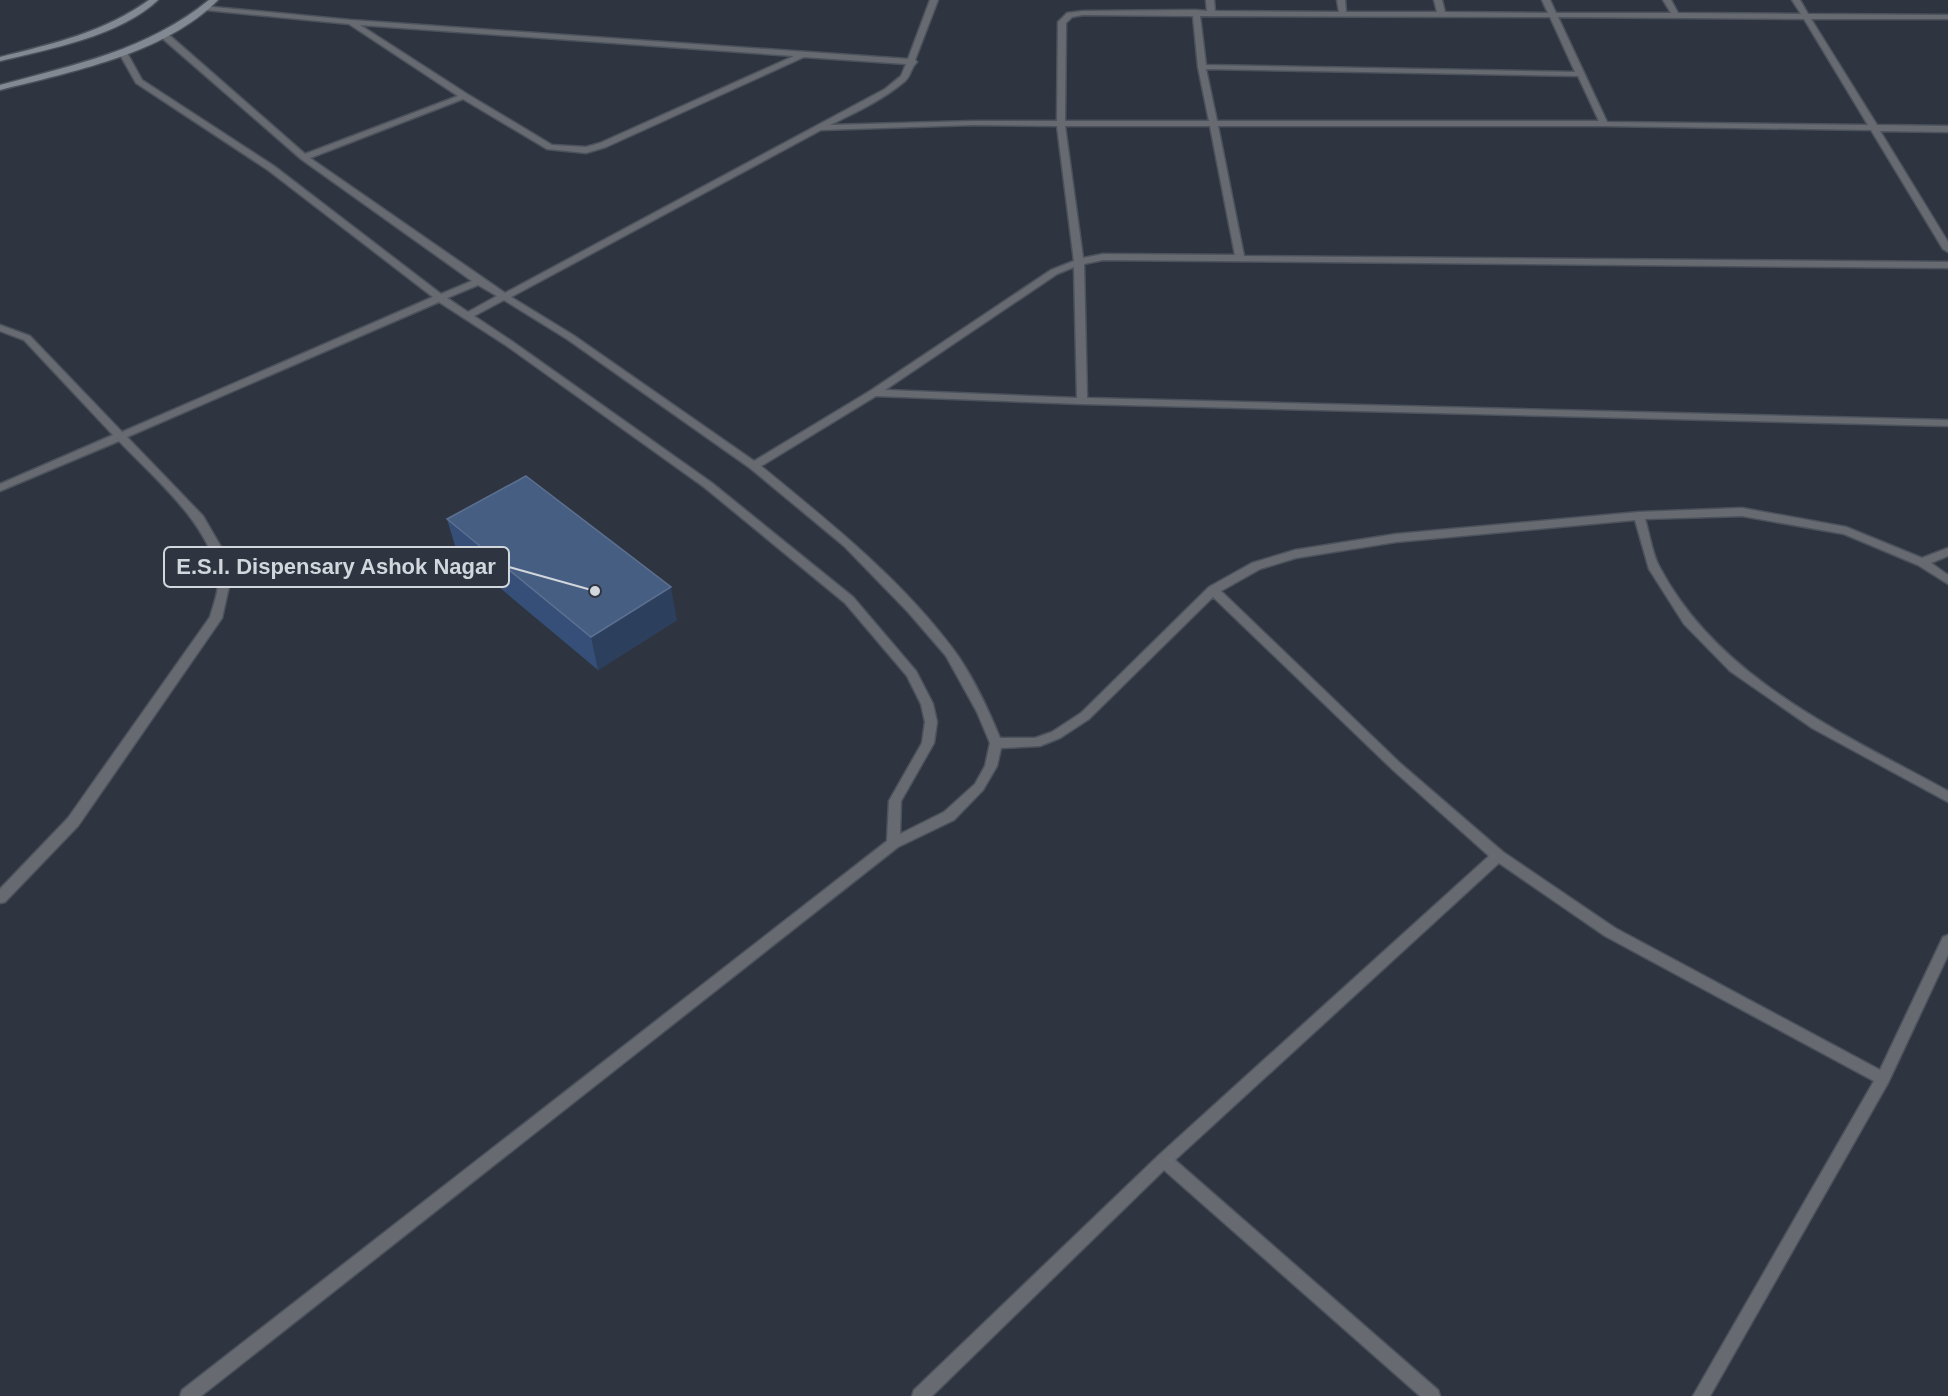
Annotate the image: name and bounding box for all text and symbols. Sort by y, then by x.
callout: E.S.I. Dispensary Ashok Nagar [164,547,509,587]
text: E.S.I. Dispensary Ashok Nagar [176,554,496,579]

